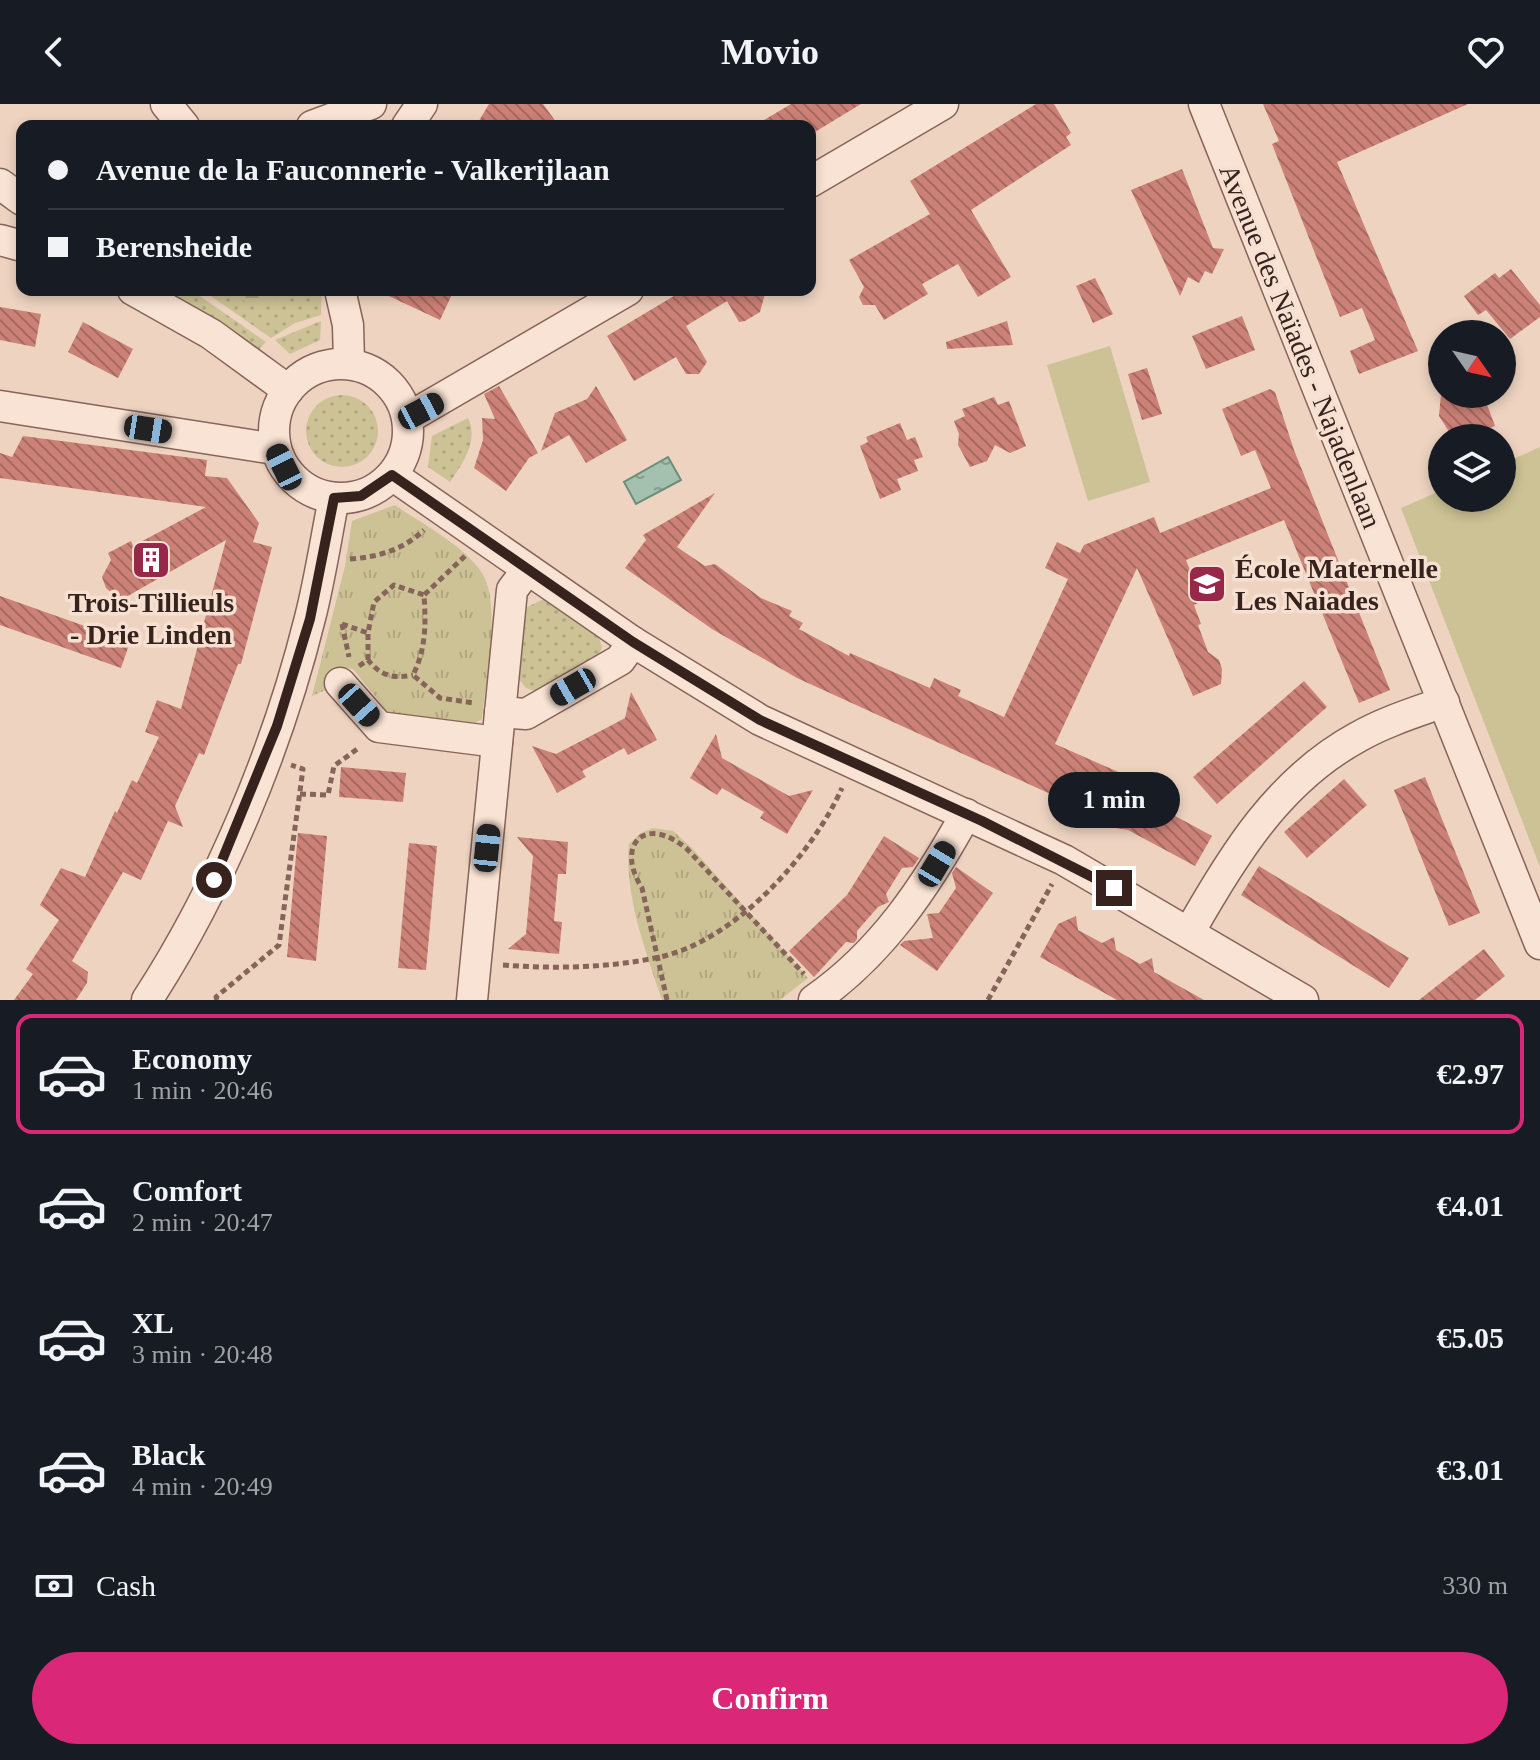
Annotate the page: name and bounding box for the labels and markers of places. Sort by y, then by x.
building icon: Trois-Tillieuls - Drie Linden [130,539,172,581]
place label: École Maternelle Les Naiades [1235,553,1438,616]
school or university icon: École Maternelle Les Naiades [1186,563,1228,605]
place label: Trois-Tillieuls - Drie Linden [68,587,234,650]

